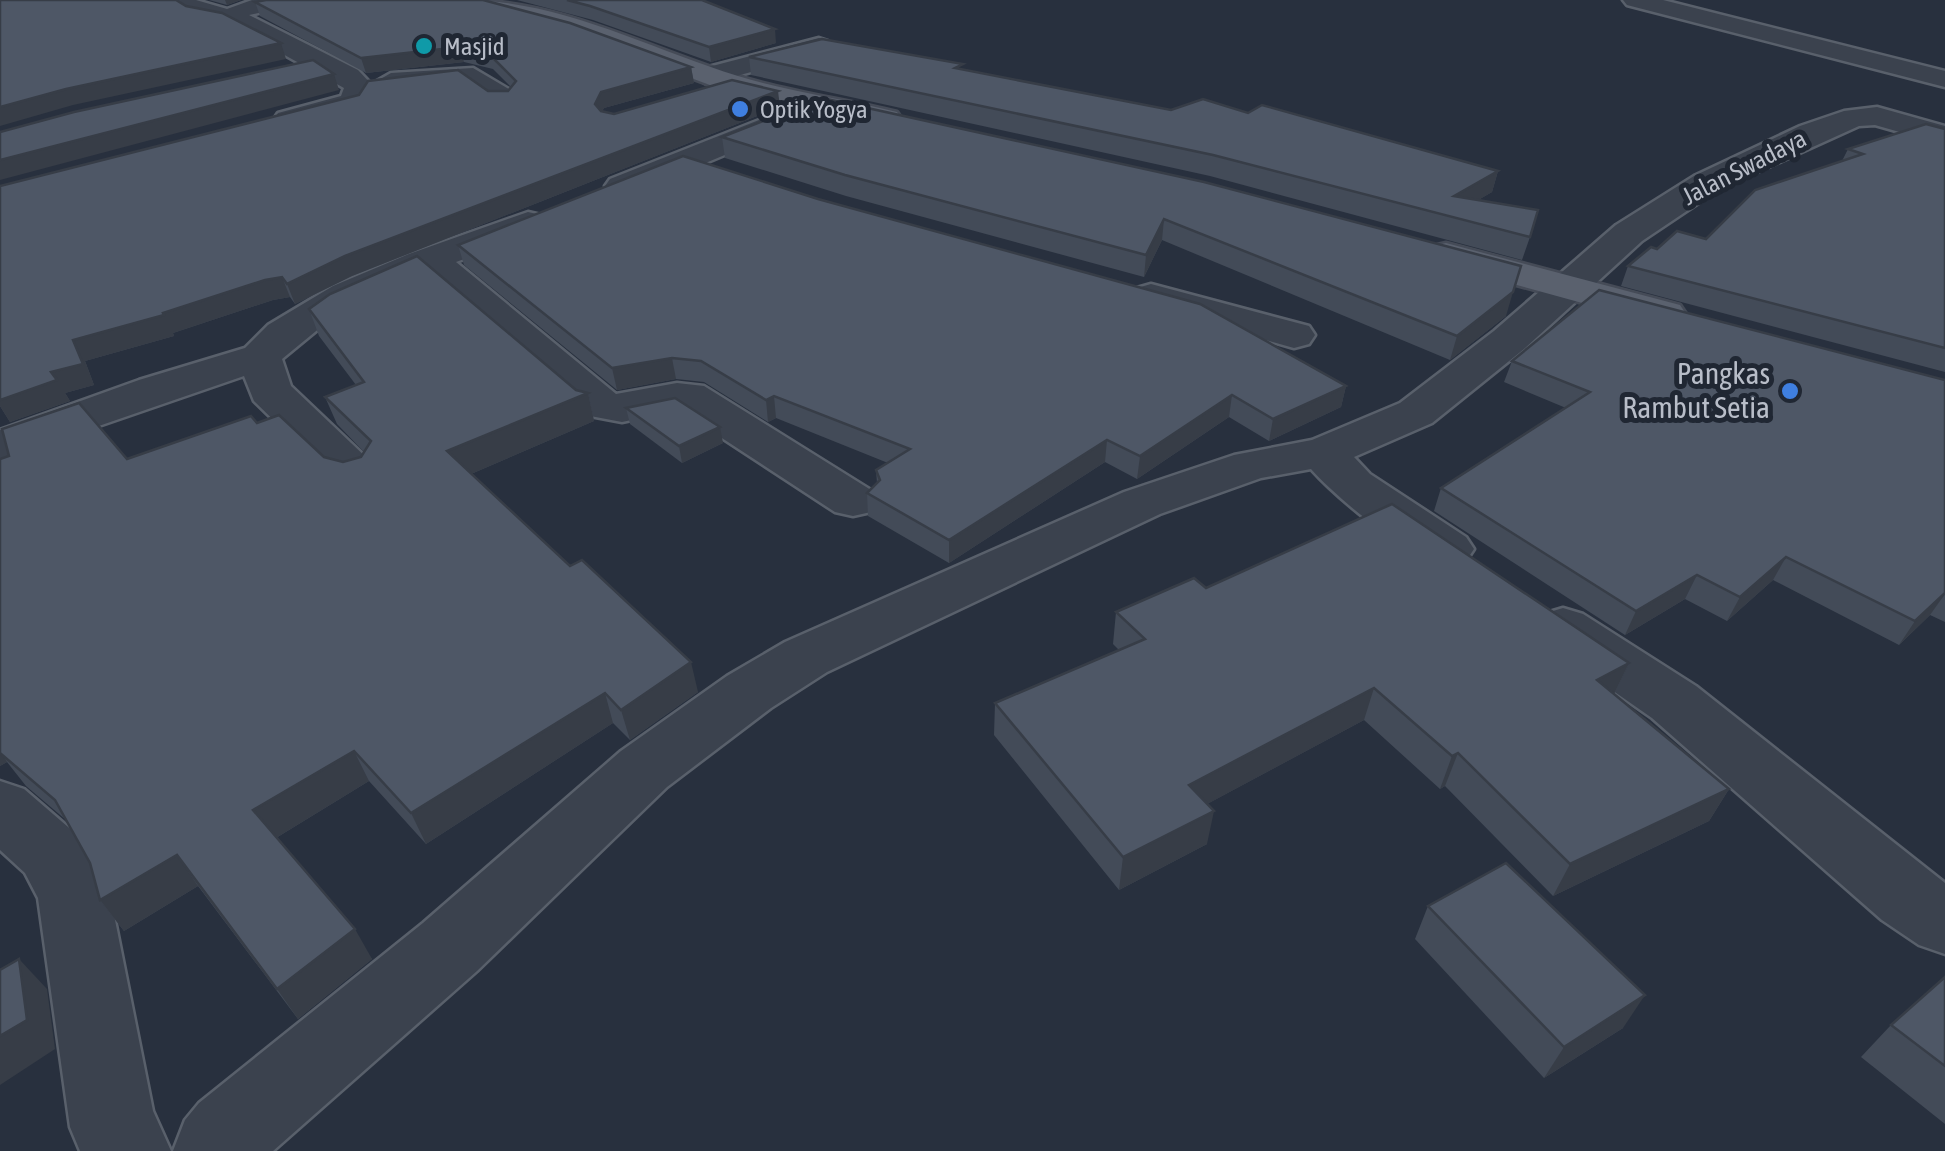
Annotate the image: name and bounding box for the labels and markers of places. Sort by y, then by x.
place label: Masjid [444,32,505,60]
marker: Masjid [413,35,435,57]
place label: Optik Yogya [760,95,868,123]
marker: Optik Yogya [729,98,751,120]
place label: Pangkas Rambut Setia [1622,356,1770,424]
marker: Pangkas Rambut Setia [1779,380,1801,402]

